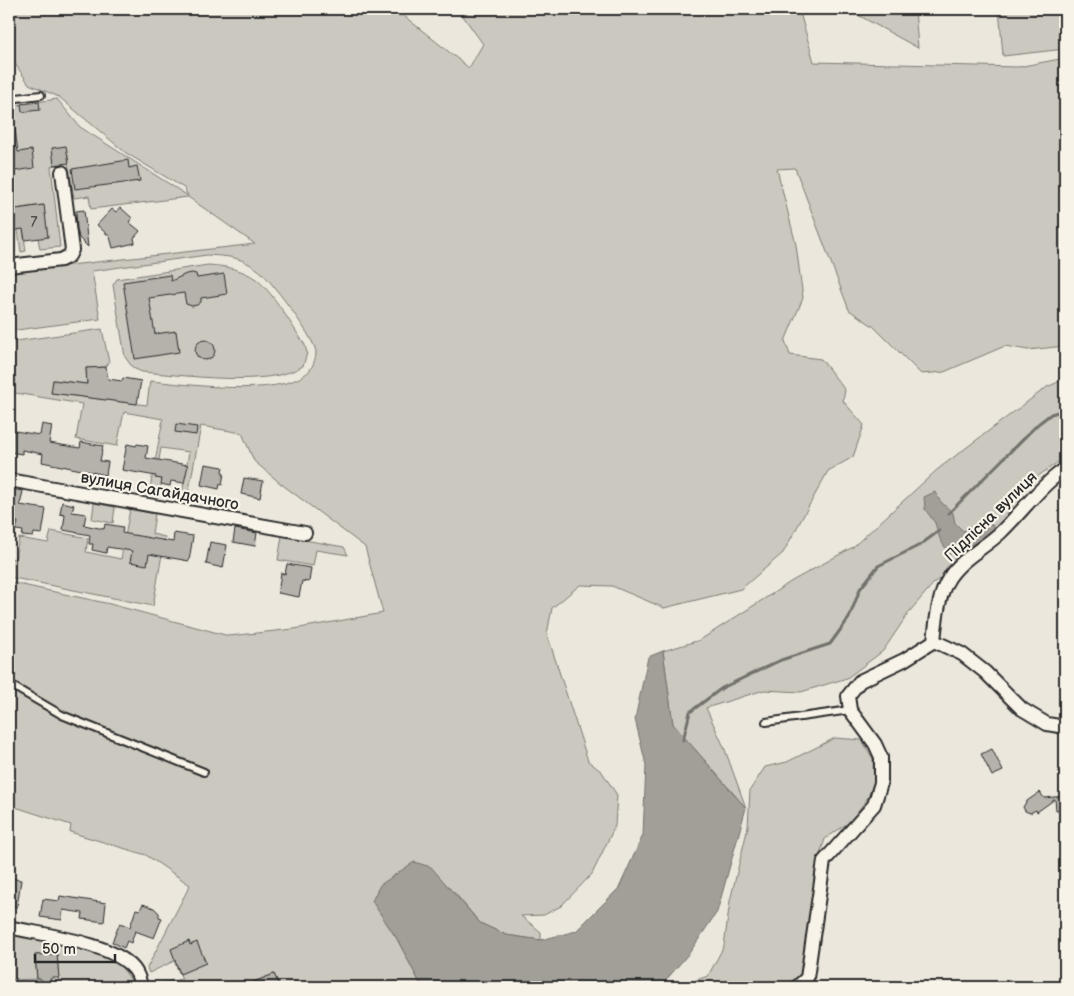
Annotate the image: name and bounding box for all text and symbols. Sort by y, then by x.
house number: 7 [31,214,38,231]
street label: вулиця Сагайдачного [79,468,240,515]
street label: Підлісна вулиця [941,468,1041,566]
scale bar [35,931,115,963]
text: 50 m [42,940,76,959]

